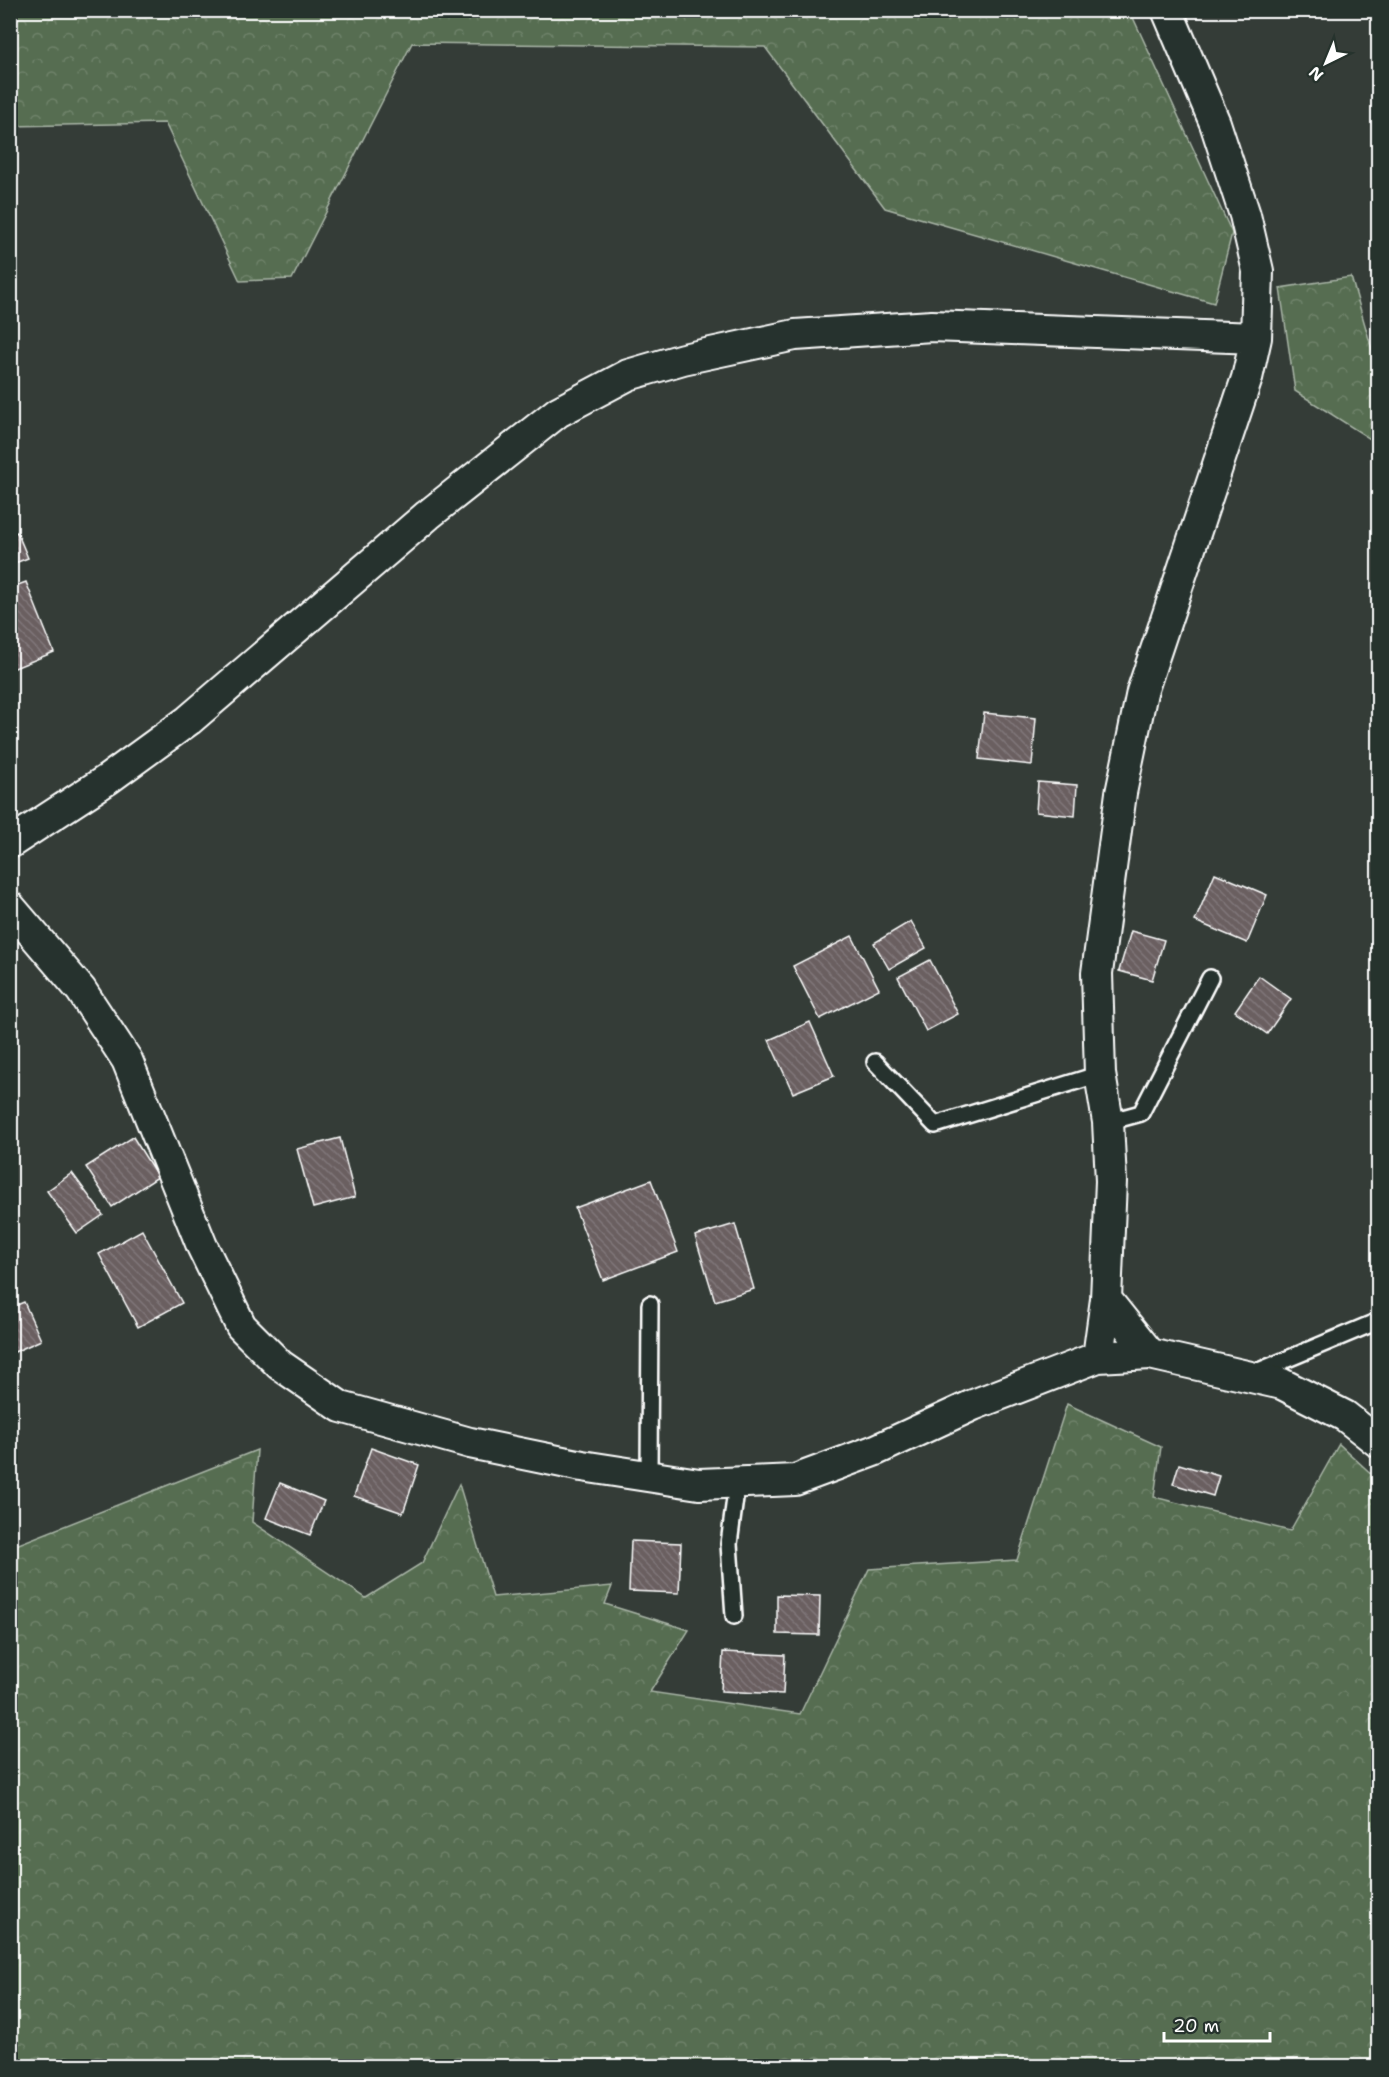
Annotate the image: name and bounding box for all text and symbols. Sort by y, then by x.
north arrow [1296,33,1356,93]
text: N [1304,62,1328,86]
scale bar [1164,2005,1270,2043]
text: 20 m [1173,2014,1219,2038]

